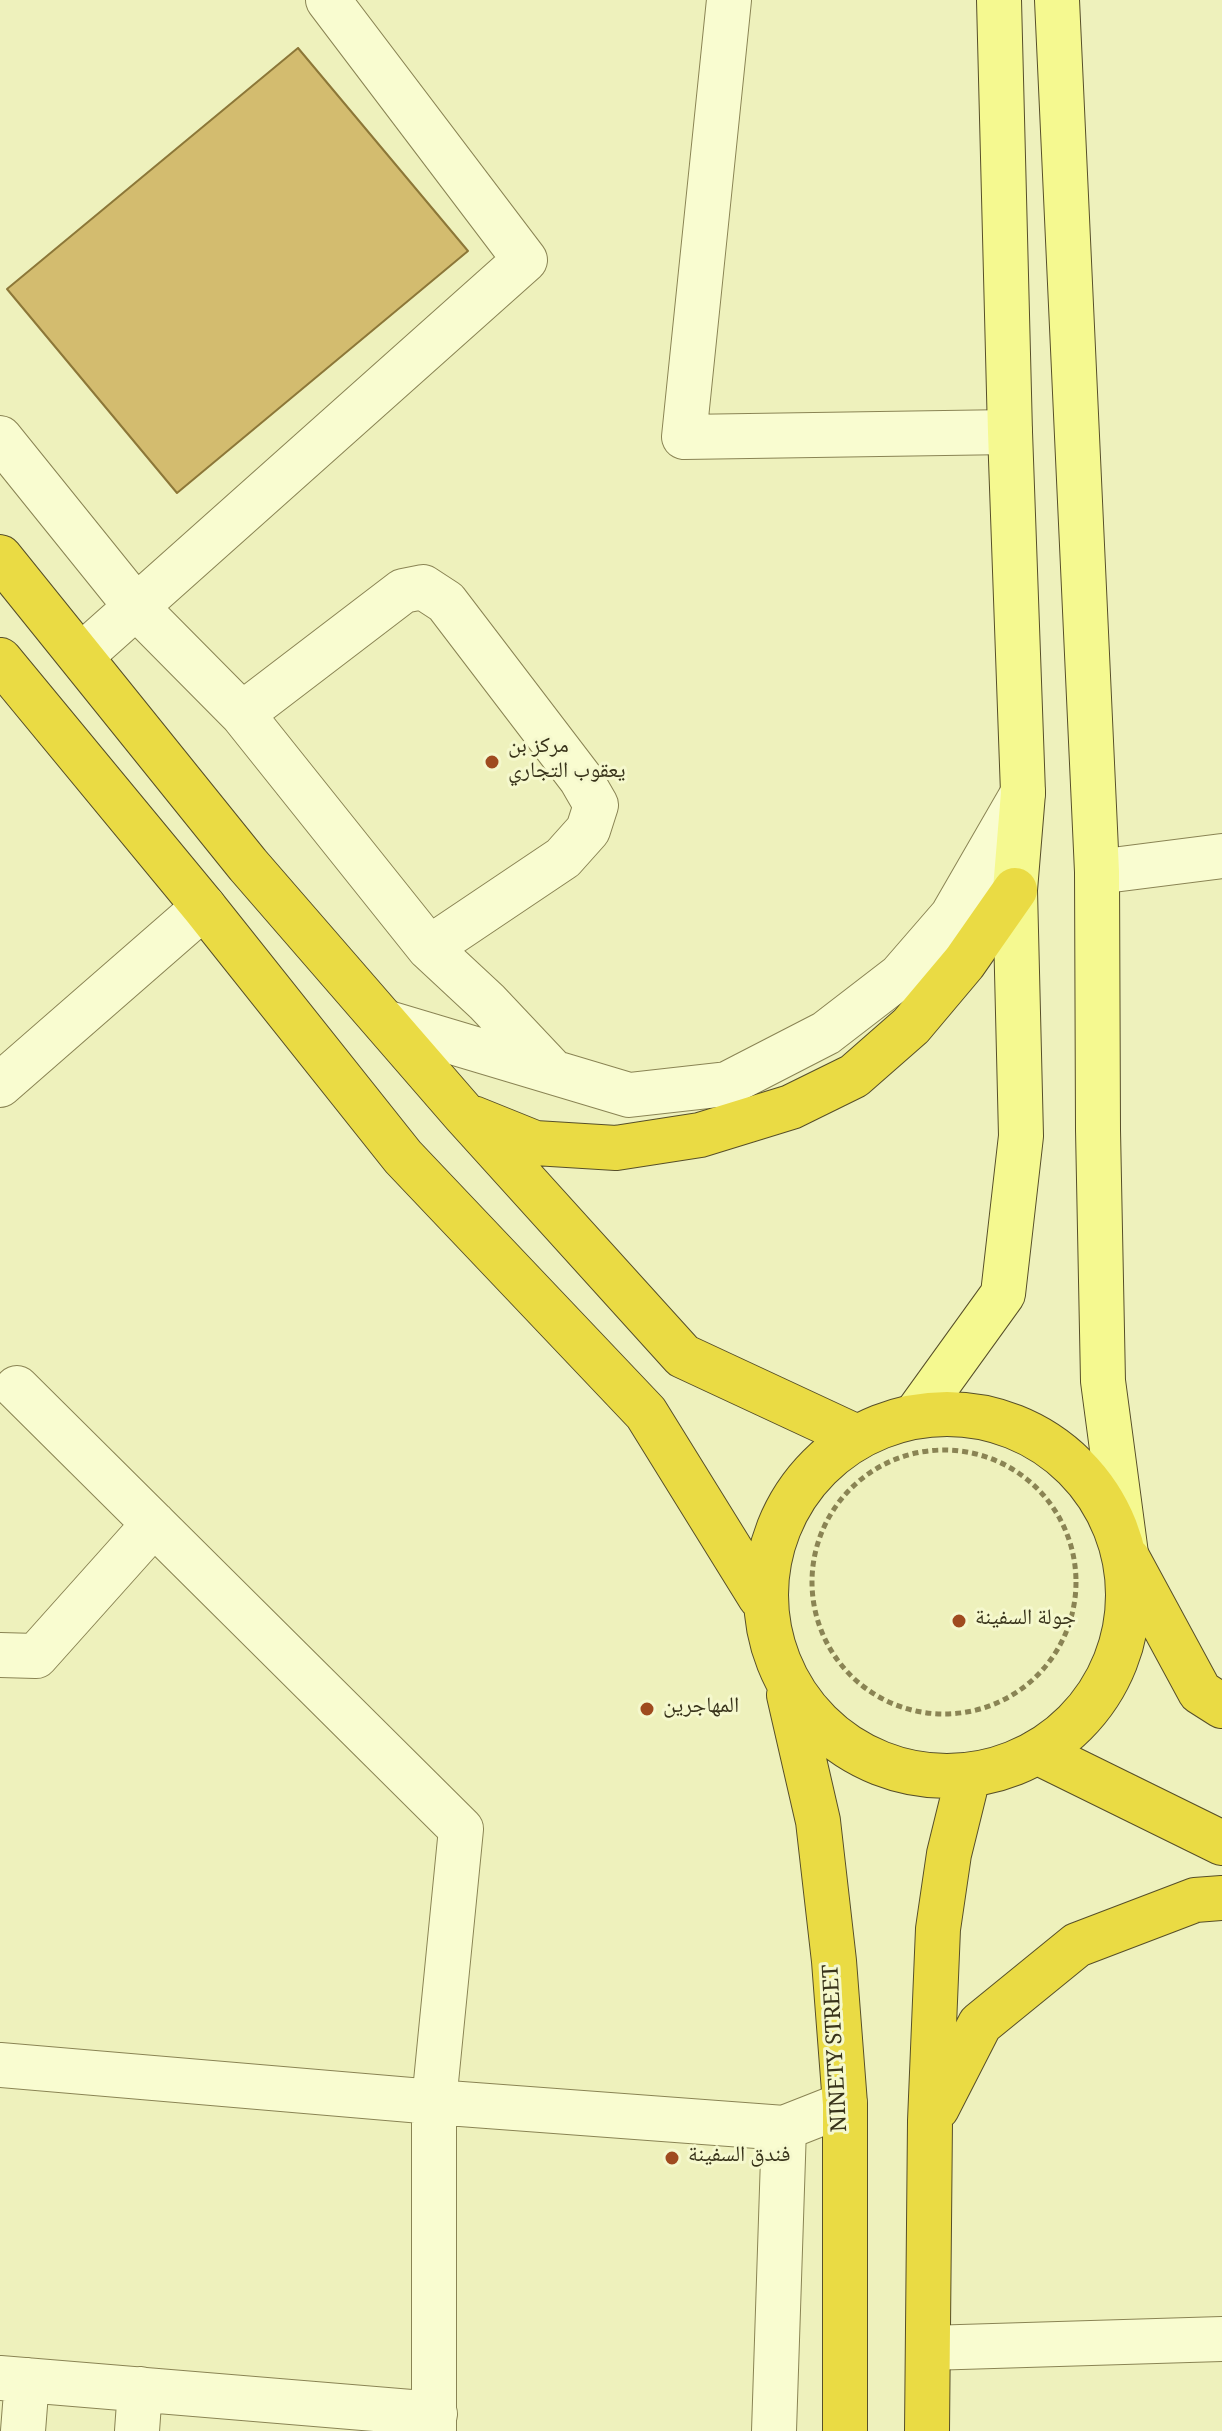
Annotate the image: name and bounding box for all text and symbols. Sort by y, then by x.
place label: مركز بن يعقوب التجاري [508,736,625,788]
marker: مركز بن يعقوب التجاري [483,753,501,771]
place label: جولة السفينة [975,1608,1076,1634]
marker: جولة السفينة [950,1612,968,1630]
place label: المهاجرين [663,1696,739,1722]
marker: المهاجرين [638,1700,656,1718]
street label: NINETY STREET [821,1964,857,2132]
place label: فندق السفينة [688,2145,790,2171]
marker: فندق السفينة [663,2149,681,2167]

